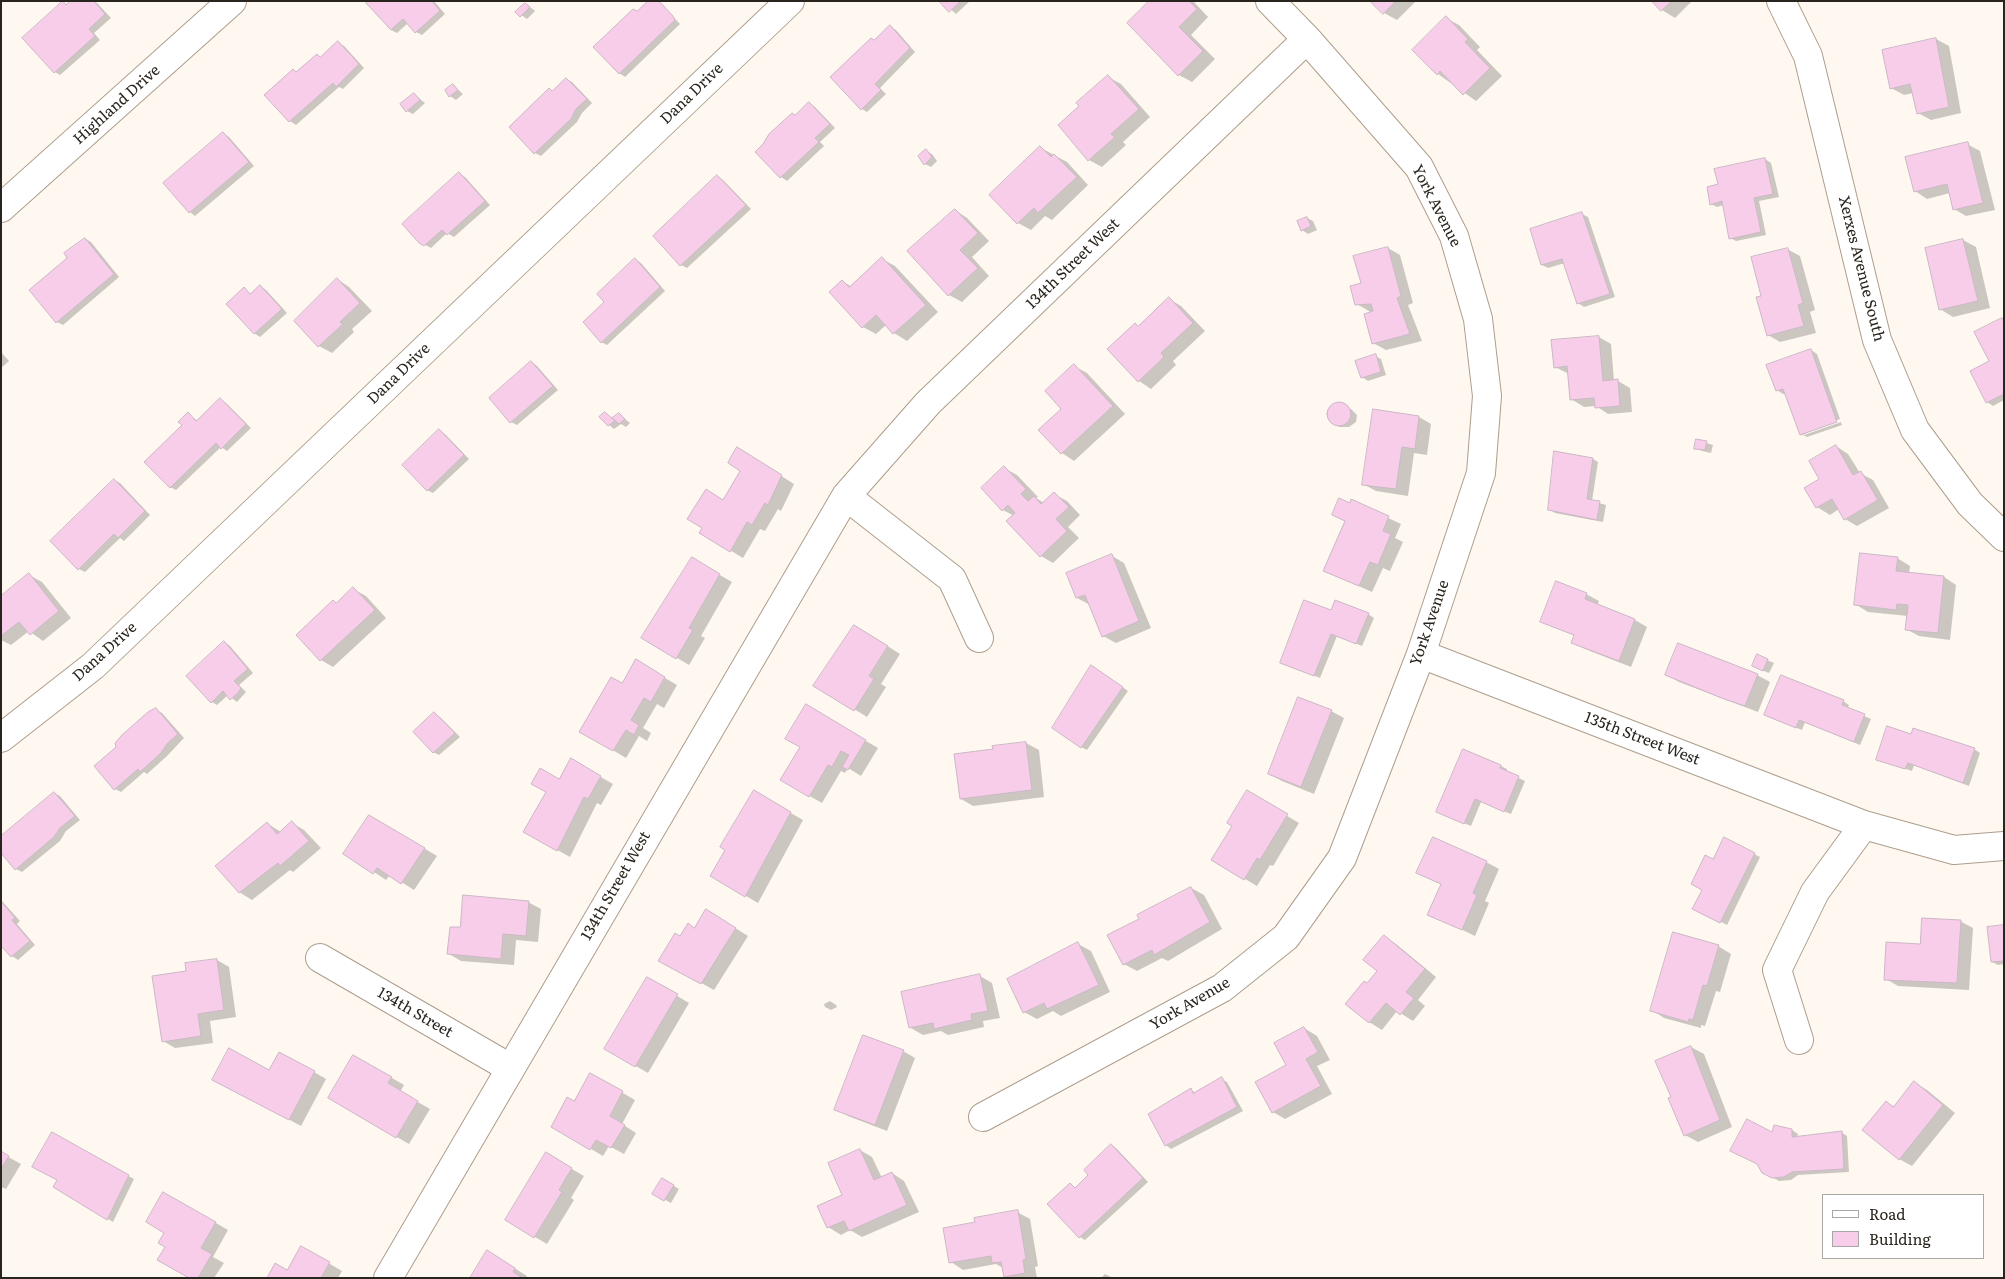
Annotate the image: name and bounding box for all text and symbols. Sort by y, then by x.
street label: Dana Drive [657,60,727,128]
street label: Highland Drive [70,61,164,149]
street label: York Avenue [1408,162,1464,250]
street label: Xerxes Avenue South [1834,194,1888,344]
street label: 134th Street West [1023,215,1123,313]
street label: Dana Drive [364,340,434,408]
street label: York Avenue [1407,578,1453,668]
street label: Dana Drive [69,619,141,685]
street label: 135th Street West [1582,709,1702,769]
street label: 134th Street West [578,828,654,944]
street label: York Avenue [1147,974,1233,1034]
street label: 134th Street [374,984,456,1042]
legend [1822,1194,1985,1259]
text: Road [1869,1202,1905,1225]
text: Building [1869,1227,1931,1250]

